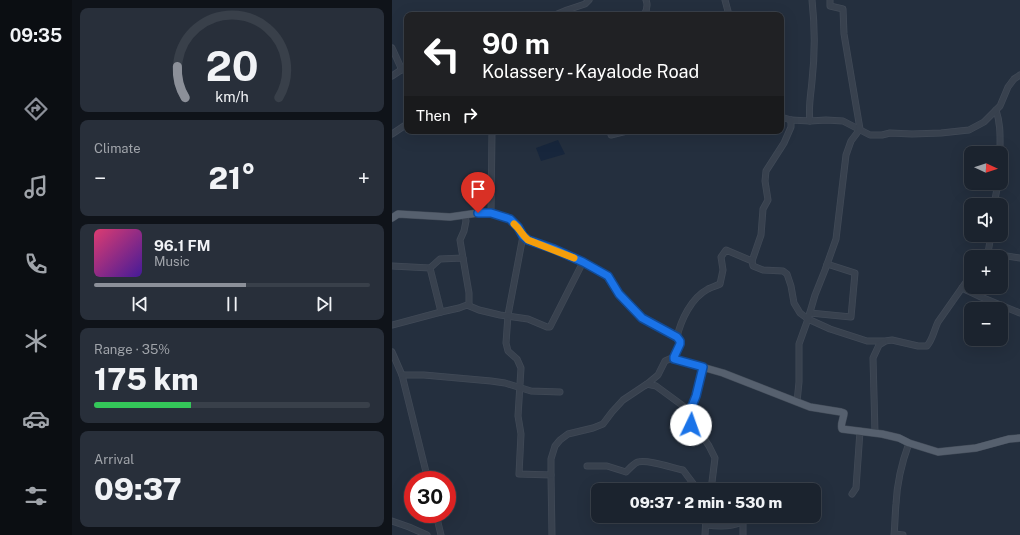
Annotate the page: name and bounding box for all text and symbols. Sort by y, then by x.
text: 09:35 [10,25,62,46]
text: 90 m [482,27,550,60]
icon: left [416,28,468,80]
text: 20 [205,41,259,90]
text: Kolassery - Kayalode Road [482,61,699,82]
text: km/h [215,88,249,105]
icon: directions [22,95,50,123]
icon: right [459,104,481,126]
text: Then [416,107,451,124]
text: Climate [94,141,141,156]
north arrow [964,146,1008,190]
map controls [964,146,1008,346]
text: 21° [208,160,256,196]
text: − [94,165,106,191]
text: + [358,165,370,191]
pin [461,172,495,213]
icon: music [22,173,50,201]
icon: arrive [467,178,489,200]
button: sound [964,198,1008,242]
text: 96.1 FM [154,237,211,254]
icon: phone [22,250,50,278]
button: + [964,250,1008,294]
text: Music [154,254,190,269]
icon: previous [129,293,151,315]
icon: pause [221,293,243,315]
icon: next [313,293,335,315]
button: − [964,302,1008,346]
icon: climate [22,327,50,355]
text: Range · 35% [94,342,170,357]
text: 175 km [94,361,198,397]
position arrow [670,404,712,446]
icon: car [22,405,50,433]
text: Arrival [94,452,134,467]
text: 09:37 [94,471,182,507]
speed limit sign: 30 [404,471,456,523]
icon: filters [22,482,50,510]
text: 09:37 · 2 min · 530 m [630,494,782,511]

